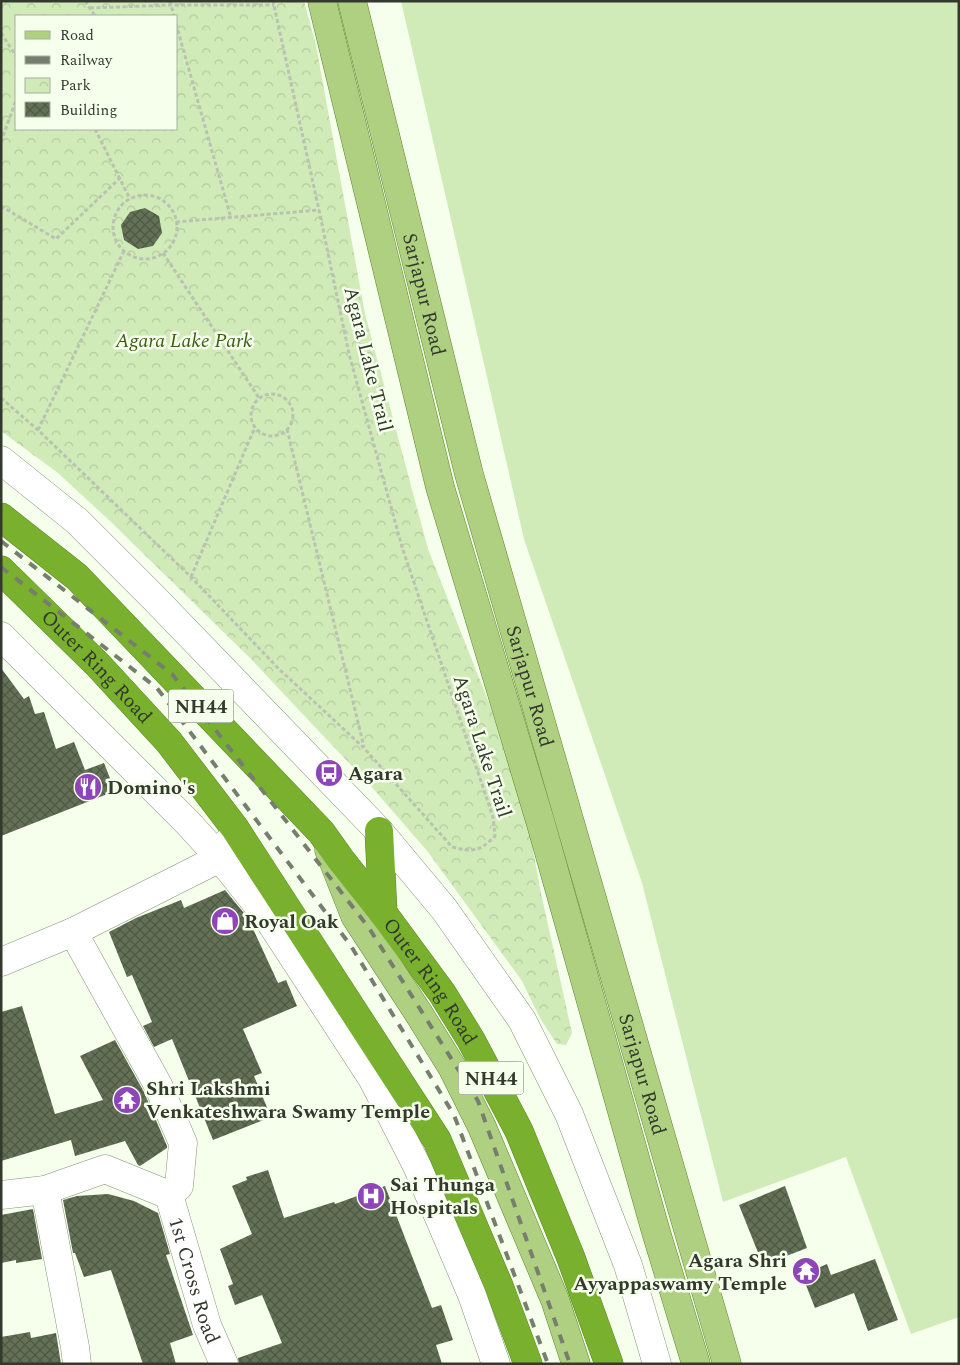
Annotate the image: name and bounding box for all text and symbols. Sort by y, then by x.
legend [15,15,178,130]
text: Road [60,24,94,47]
text: Railway [60,49,113,72]
text: Park [60,74,91,97]
text: Building [60,99,117,122]
street label: Sarjapur Road [394,230,453,359]
street label: Agara Lake Trail [335,283,401,435]
park label: Agara Lake Park [115,326,253,356]
street label: Outer Ring Road [34,603,159,731]
street label: Sarjapur Road [498,622,561,751]
street label: Agara Lake Trail [445,671,519,822]
road number: NH44 [168,689,234,722]
bus stop icon: Agara [314,758,344,788]
place label: Agara [348,759,404,789]
restaurant icon: Domino's [73,772,103,802]
place label: Domino's [107,773,196,803]
shop icon: Royal Oak [210,906,240,936]
place label: Royal Oak [244,907,339,937]
street label: Outer Ring Road [375,912,485,1051]
street label: Sarjapur Road [610,1010,674,1139]
road number: NH44 [458,1062,524,1094]
place label: Shri Lakshmi Venkateshwara Swamy Temple [146,1074,430,1127]
temple icon: Shri Lakshmi Venkateshwara Swamy Temple [112,1085,142,1115]
place label: Sai Thunga Hospitals [390,1170,496,1223]
hospital icon: Sai Thunga Hospitals [356,1181,386,1211]
street label: 1st Cross Road [160,1214,227,1349]
place label: Agara Shri Ayyappaswamy Temple [573,1246,787,1299]
temple icon: Agara Shri Ayyappaswamy Temple [791,1256,821,1286]

